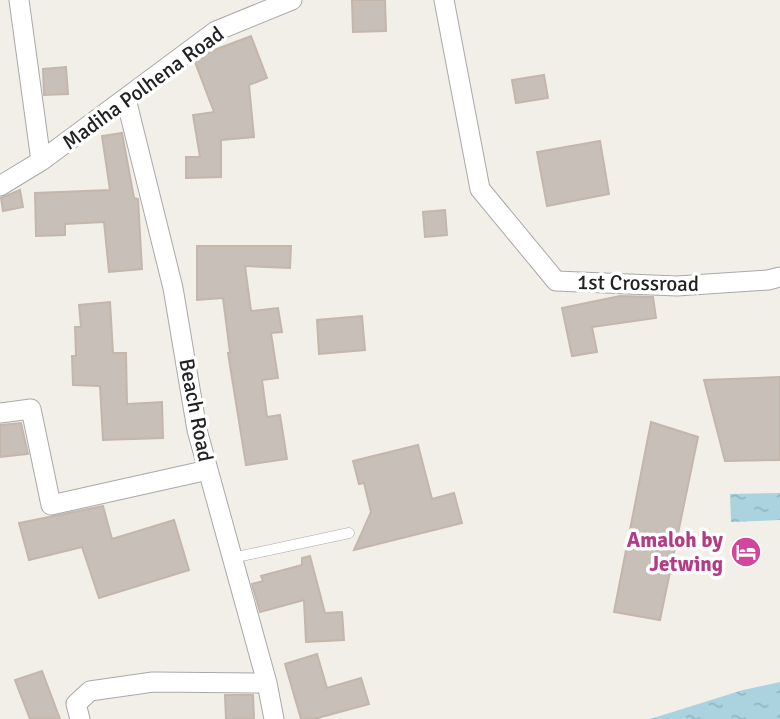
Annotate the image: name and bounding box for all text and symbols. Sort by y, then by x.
street label: Madiha Polhena Road [57,21,229,155]
street label: 1st Crossroad [577,269,699,297]
street label: Beach Road [173,356,219,464]
place label: Amaloh by Jetwing [627,527,724,577]
hotel icon: Amaloh by Jetwing [729,535,763,569]

